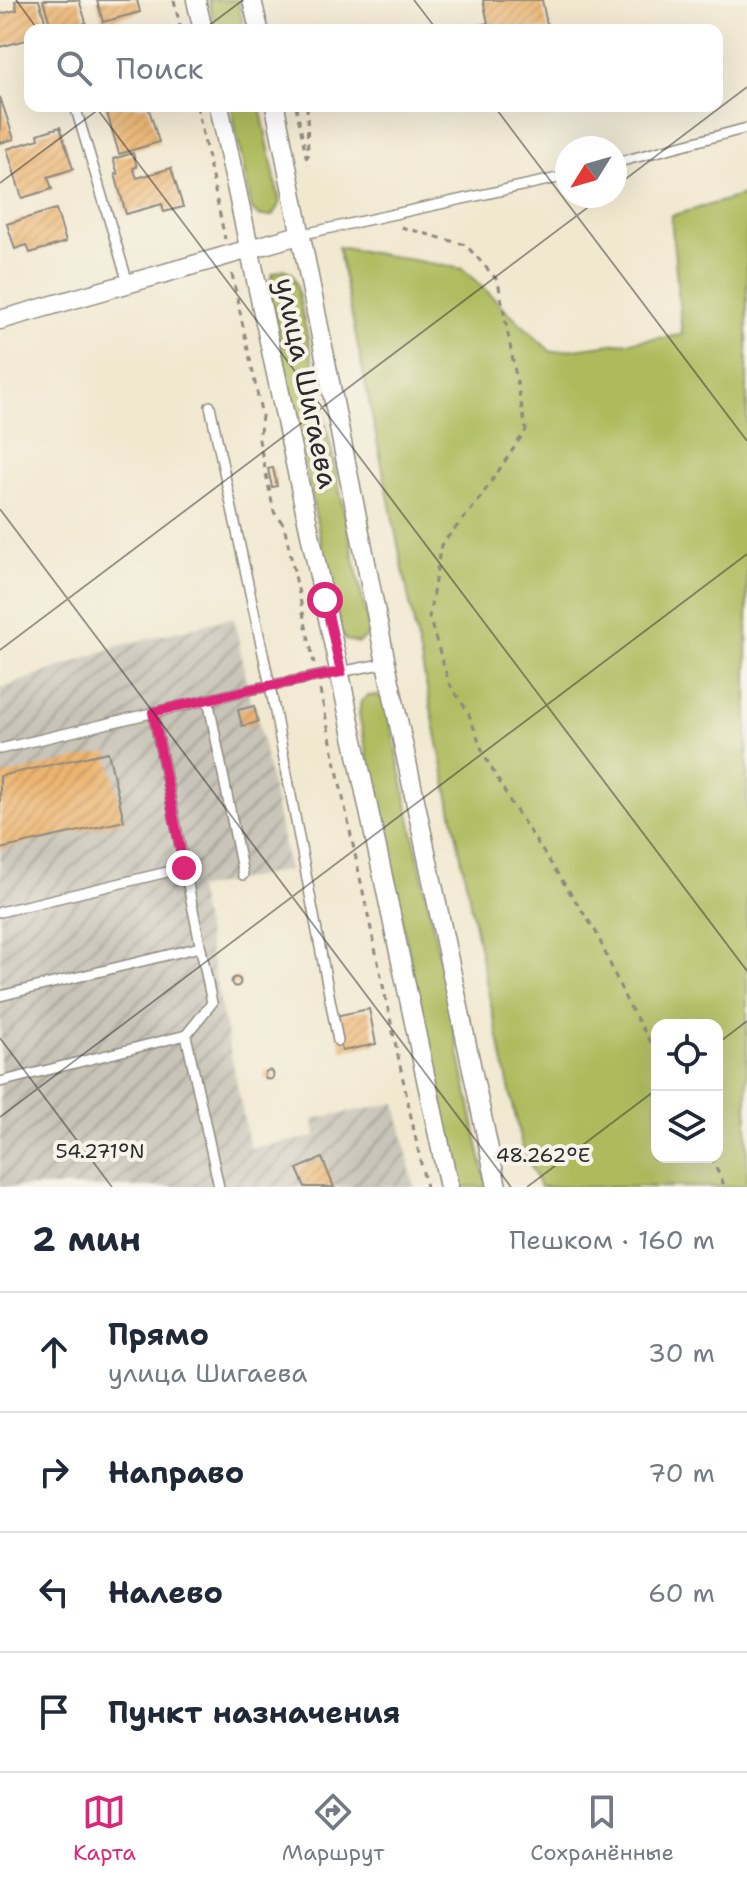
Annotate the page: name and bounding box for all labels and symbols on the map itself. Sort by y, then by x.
north arrow [555,136,627,208]
street label: улица Шигаева [266,274,348,492]
route start [307,582,343,618]
route end [166,850,202,886]
text: 54.271°N [56,1138,144,1164]
text: 48.262°E [496,1142,590,1168]

